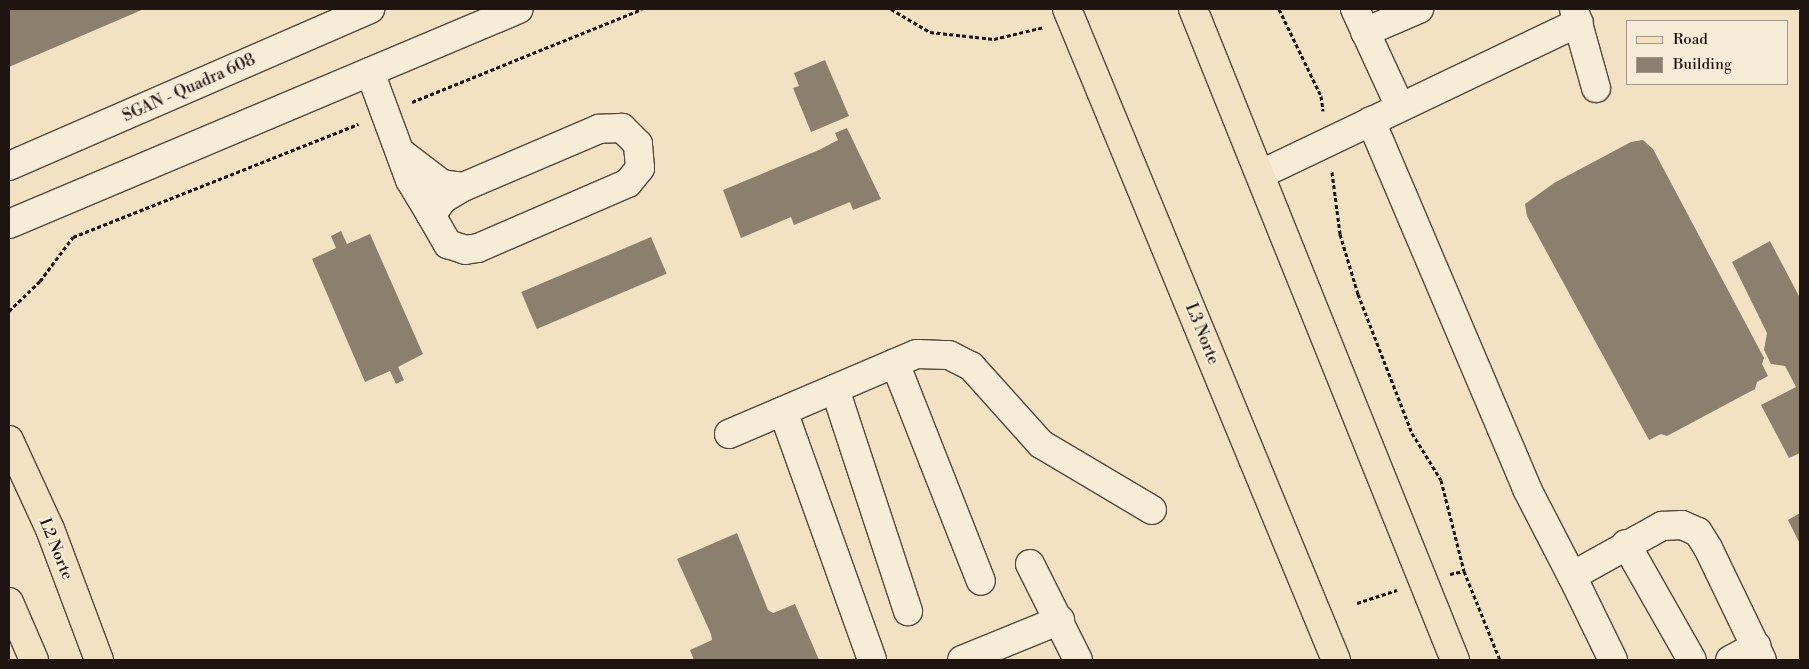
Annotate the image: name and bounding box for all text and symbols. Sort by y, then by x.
legend [1626,20,1789,85]
text: Road [1673,30,1708,49]
street label: SGAN - Quadra 608 [120,50,258,126]
text: Building [1673,55,1732,74]
street label: L3 Norte [1181,301,1223,367]
street label: L2 Norte [35,515,77,583]

